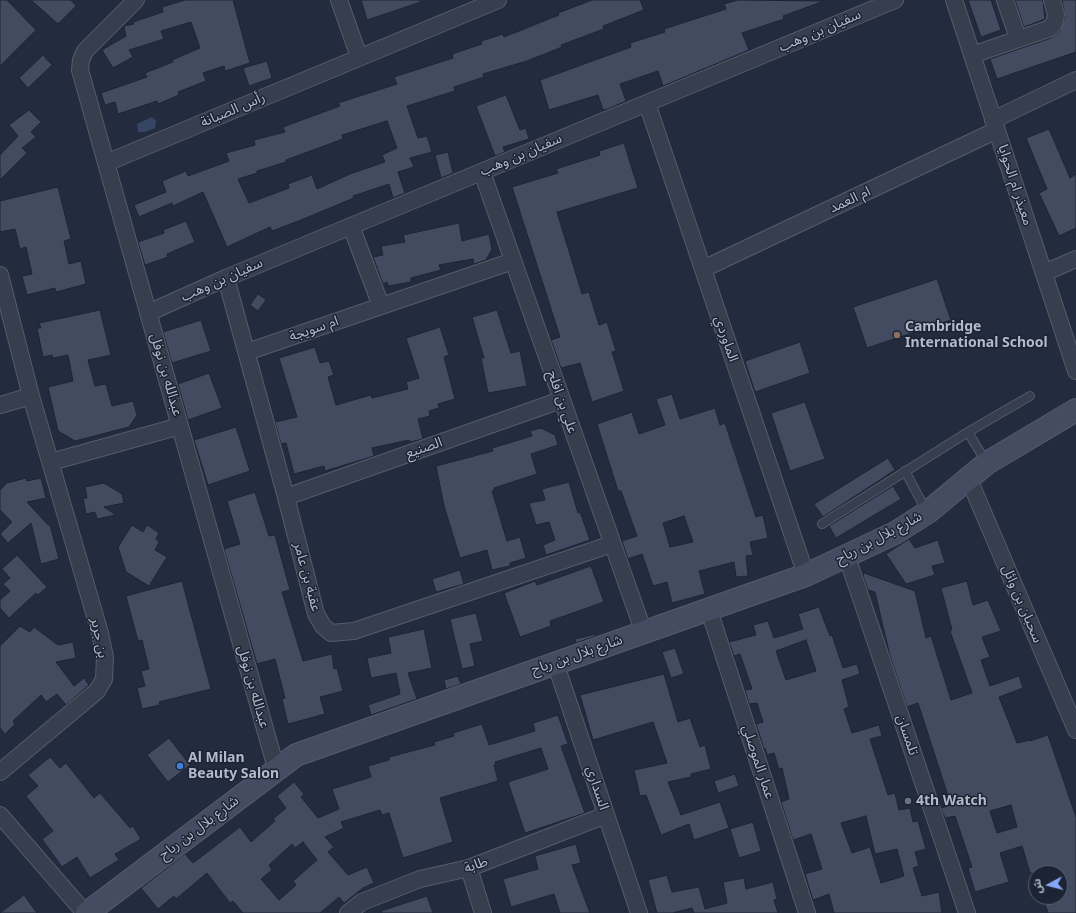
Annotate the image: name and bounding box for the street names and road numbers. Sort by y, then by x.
street label: سفيان بن وهب [776,6,864,56]
street label: رأس الصبانة [198,89,268,131]
street label: سفيان بن وهب [477,130,565,180]
street label: معيذر ام الحوايا [994,142,1036,228]
street label: ام العمد [827,183,873,217]
street label: سفيان بن وهب [179,255,265,305]
street label: ام سويجة [287,313,341,345]
street label: الماوردي [710,314,742,364]
street label: عبدالله بن نوفل [146,332,186,418]
street label: علي بن افلح [543,368,581,436]
street label: الصنيع [403,434,445,462]
street label: شارع بلال بن رباح [833,508,925,568]
street label: عقبة بن عامر [290,541,324,613]
street label: سحبان بن وائل [998,562,1046,646]
street label: بن جرير [87,616,111,660]
street label: شارع بلال بن رباح [529,631,625,679]
street label: عبدالله بن نوفل [233,644,273,730]
street label: تلمسان [892,712,922,758]
street label: عمار الموصلي [738,723,778,801]
street label: السداري [582,764,612,812]
street label: شارع بلال بن رباح [156,793,242,863]
street label: طابة [462,853,490,877]

